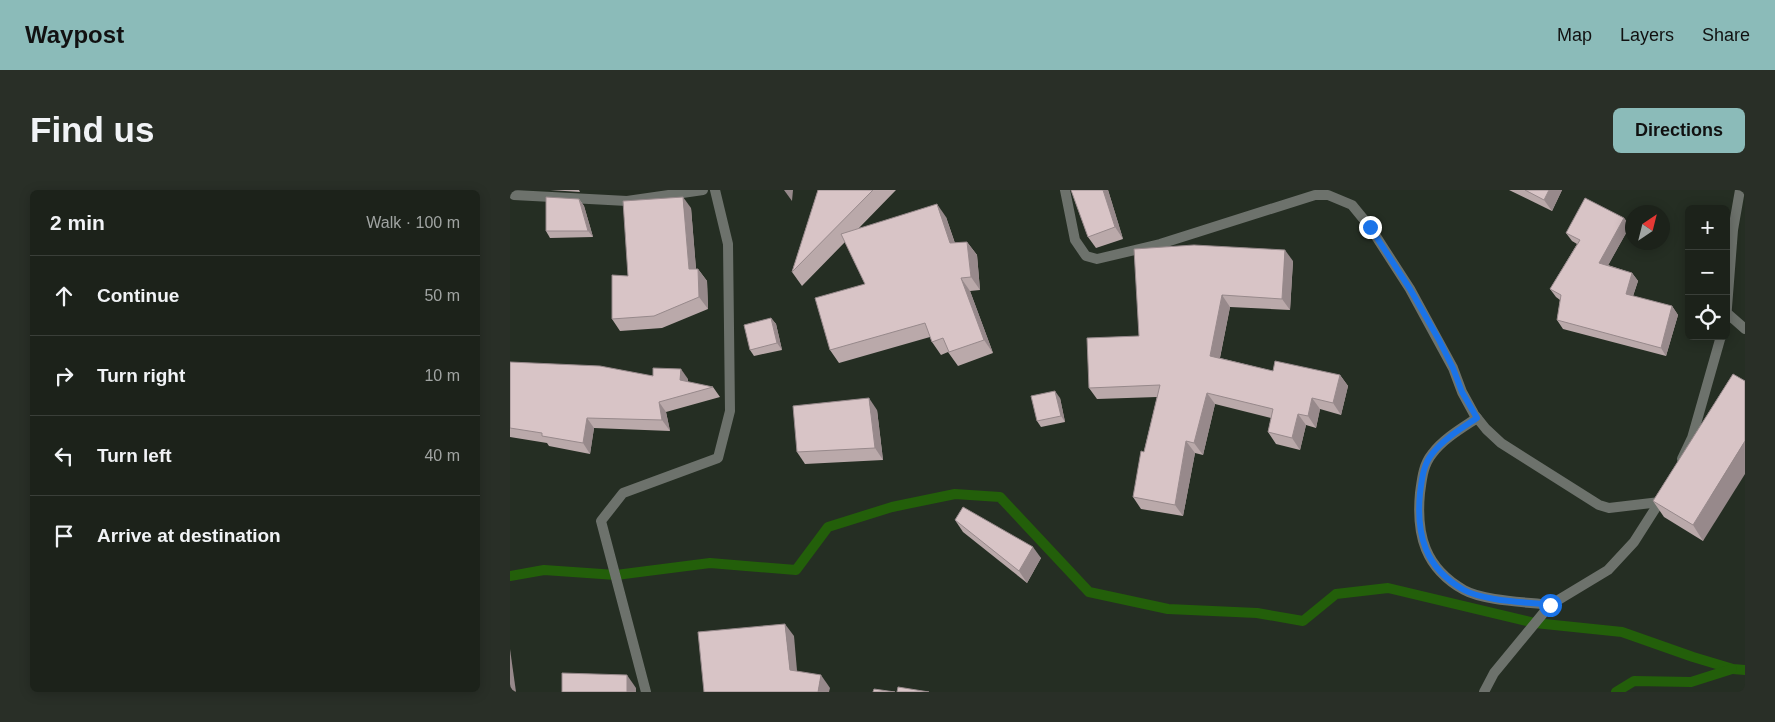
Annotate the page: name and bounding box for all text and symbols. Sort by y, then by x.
text: Waypost [25,21,124,48]
text: Map [1557,25,1592,45]
text: Layers [1620,25,1674,45]
text: Share [1702,25,1750,45]
button: Directions [1613,108,1745,153]
text: Find us [30,110,154,149]
north arrow [1625,205,1670,250]
map controls [1685,205,1730,340]
button: + [1685,205,1730,250]
text: 2 min [50,211,105,234]
text: Walk · 100 m [366,214,460,231]
route end [1359,216,1382,239]
button: − [1685,250,1730,295]
icon: ahead [50,282,78,310]
text: Continue [97,285,179,306]
text: 50 m [424,287,460,304]
button: locate [1685,295,1730,340]
icon: right [50,362,78,390]
text: Turn right [97,365,185,386]
text: 10 m [424,367,460,384]
icon: left [50,442,78,470]
text: Turn left [97,445,172,466]
text: 40 m [424,447,460,464]
icon: arrive [50,522,78,550]
text: Arrive at destination [97,525,281,546]
route start [1539,594,1562,617]

